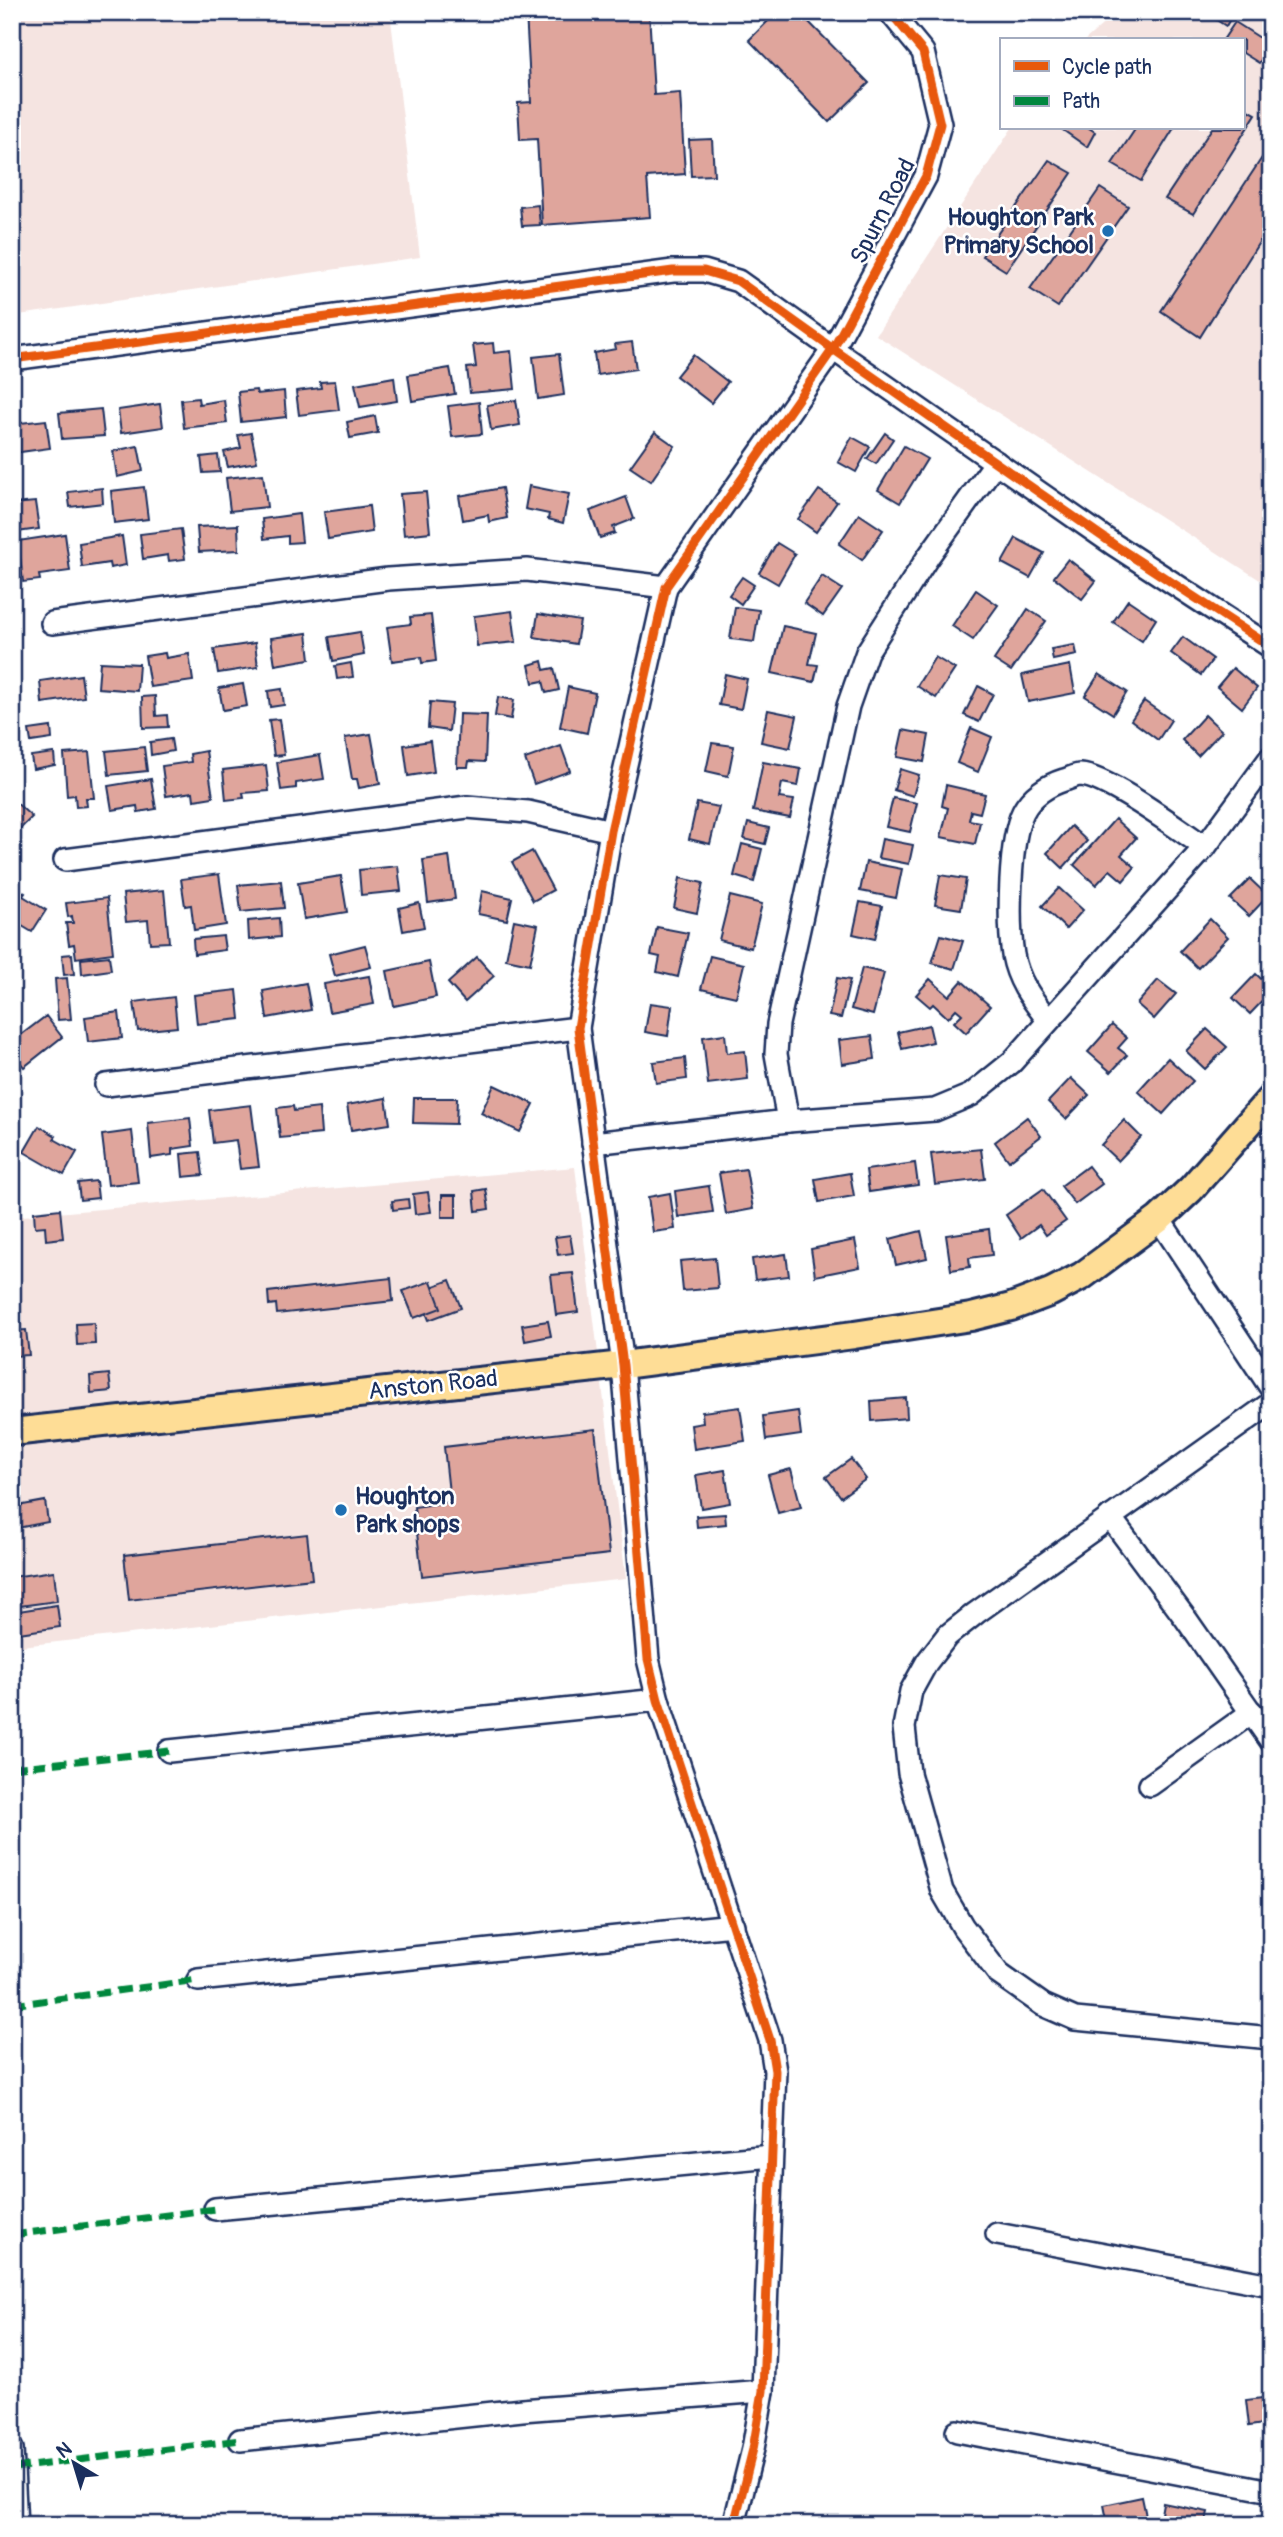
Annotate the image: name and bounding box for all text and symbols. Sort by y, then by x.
legend [1000,38,1244,130]
text: Cycle path [1062,54,1152,81]
text: Path [1062,88,1100,115]
street label: Spurn Road [844,153,922,269]
place label: Houghton Park Primary School [944,203,1095,260]
marker: Houghton Park Primary School [1100,223,1116,239]
street label: Anston Road [367,1364,499,1406]
place label: Houghton Park shops [355,1482,460,1539]
marker: Houghton Park shops [333,1502,349,1518]
north arrow [38,2428,108,2498]
text: N [52,2437,77,2464]

